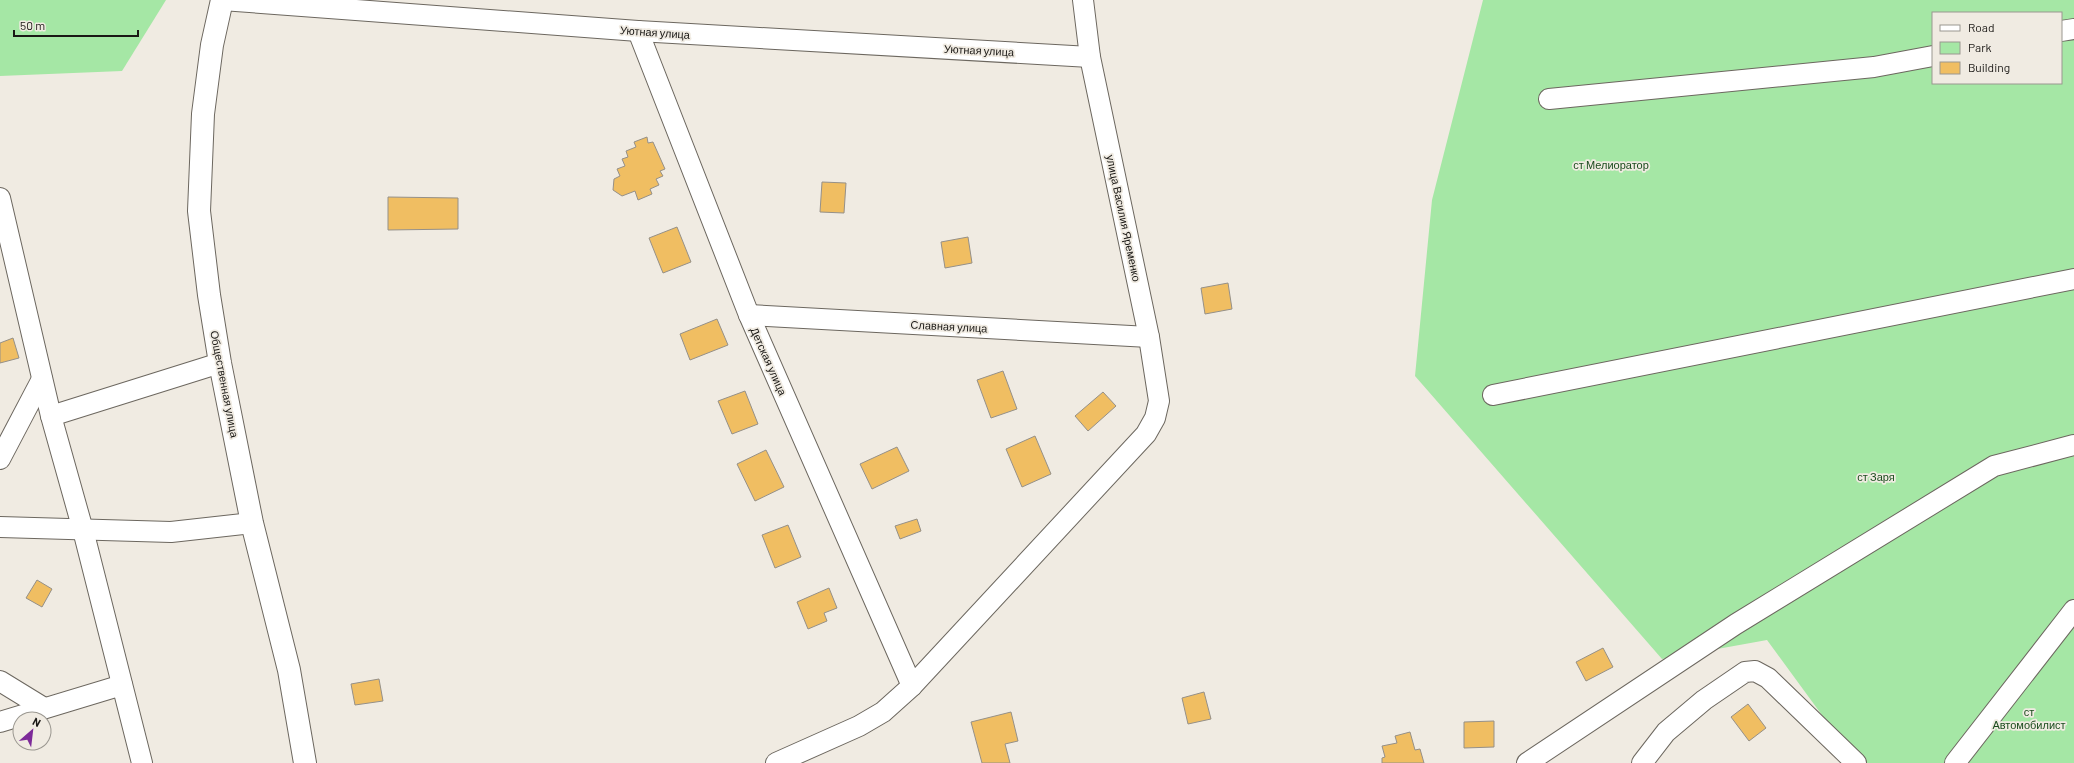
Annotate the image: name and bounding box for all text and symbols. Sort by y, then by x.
scale bar [14,12,138,38]
legend [1932,12,2062,84]
text: 50 m [20,18,45,32]
text: Road [1968,20,1995,34]
street label: Уютная улица [620,23,691,41]
text: Park [1968,40,1992,54]
street label: Уютная улица [944,42,1015,58]
text: Building [1968,60,2010,74]
street label: улица Василия Яременко [1104,153,1144,283]
park label: ст Мелиоратор [1573,158,1649,171]
street label: Славная улица [910,317,989,335]
street label: Детская улица [748,325,790,398]
street label: Общественная улица [208,329,242,440]
park label: ст Заря [1857,470,1895,483]
park label: ст Автомобилист [1992,705,2066,731]
north arrow [12,711,52,751]
text: N [31,714,43,729]

